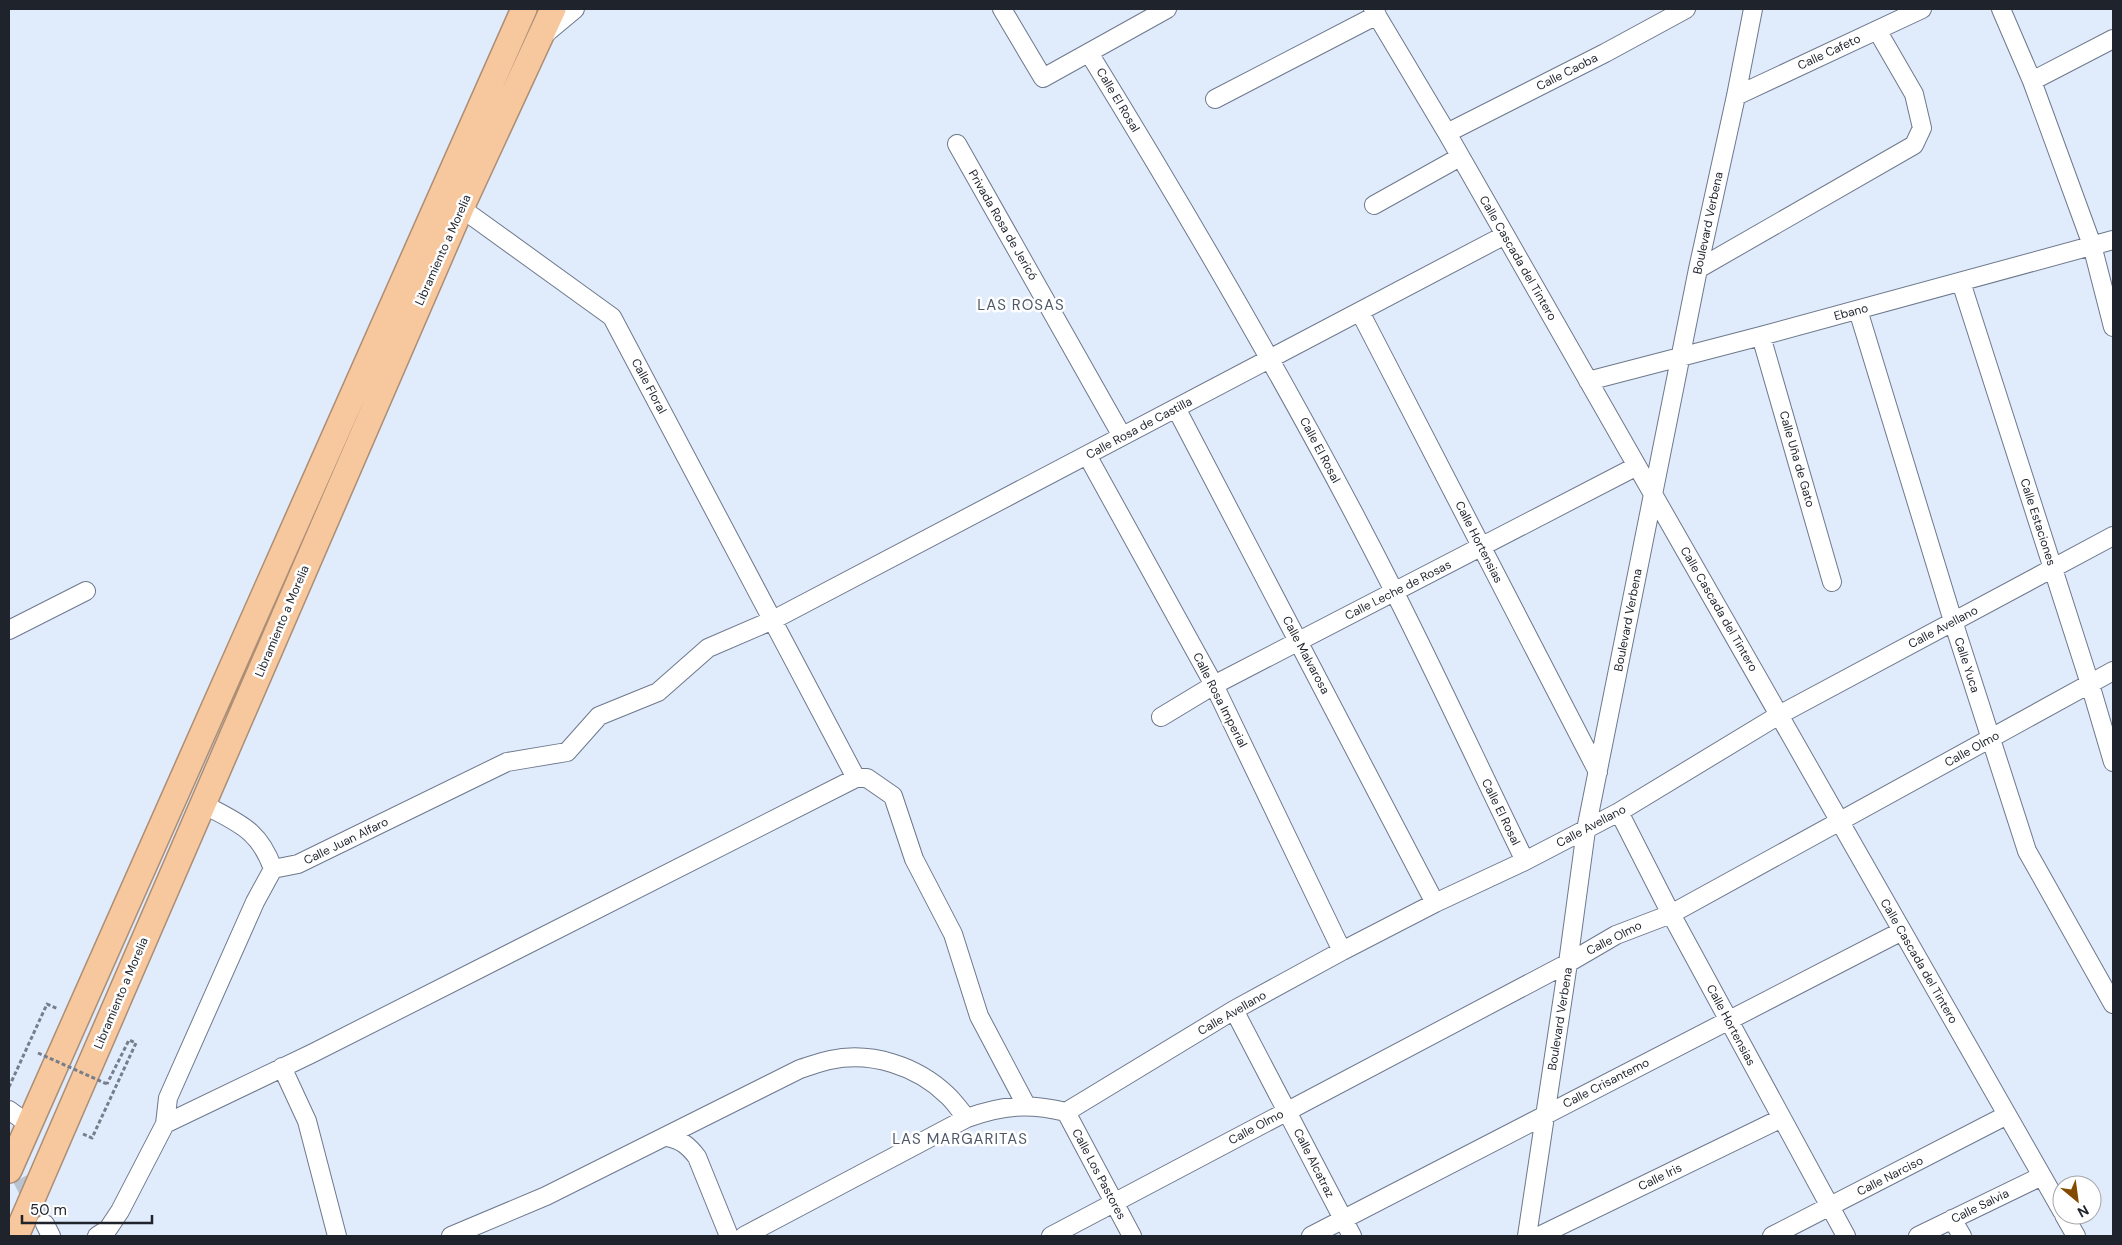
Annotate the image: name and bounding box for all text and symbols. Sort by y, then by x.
street label: Calle Cafeto [1795,30,1863,74]
street label: Calle Caoba [1534,50,1600,94]
street label: Calle El Rosal [1093,65,1143,135]
street label: Privada Rosa de Jericó [965,167,1041,283]
street label: Boulevard Verbena [1689,170,1727,276]
street label: Libramiento a Morelia [411,192,475,308]
street label: Calle Cascada del Tintero [1476,193,1560,323]
district label: LAS ROSAS [977,295,1065,315]
street label: Ebano [1832,300,1870,324]
street label: Calle Floral [628,356,670,416]
street label: Calle Rosa de Castilla [1083,393,1195,463]
street label: Calle Uña de Gato [1776,409,1818,509]
street label: Calle El Rosal [1296,414,1344,486]
street label: Calle Estaciones [2016,476,2060,568]
street label: Calle Hortensias [1451,498,1507,586]
street label: Calle Cascada del Tintero [1677,544,1761,674]
street label: Calle Leche de Rosas [1342,556,1454,624]
street label: Libramiento a Morelia [251,563,313,679]
street label: Boulevard Verbena [1610,567,1646,673]
street label: Calle Avellano [1905,602,1981,652]
street label: Calle Malvarosa [1279,613,1333,697]
street label: Calle Yuca [1951,635,1983,695]
street label: Calle Rosa Imperial [1189,650,1251,750]
street label: Calle Olmo [1942,727,2002,771]
street label: Calle El Rosal [1478,776,1524,848]
street label: Calle Avellano [1553,801,1629,851]
street label: Calle Juan Alfaro [301,814,391,868]
street label: Calle Cascada del Tintero [1877,896,1961,1026]
street label: Calle Olmo [1584,917,1644,959]
street label: Libramiento a Morelia [90,935,152,1051]
street label: Boulevard Verbena [1544,966,1576,1072]
street label: Calle Hortensias [1703,982,1759,1068]
street label: Calle Avellano [1195,987,1269,1039]
street label: Calle Crisantemo [1560,1054,1652,1112]
street label: Calle Olmo [1226,1106,1286,1148]
street label: Calle Los Pastores [1068,1126,1130,1222]
street label: Calle Alcatraz [1290,1126,1338,1200]
district label: LAS MARGARITAS [892,1129,1028,1149]
street label: Calle Narciso [1854,1152,1926,1200]
street label: Calle Iris [1636,1160,1684,1194]
north arrow [2052,1175,2102,1225]
street label: Calle Salvia [1948,1185,2012,1227]
scale bar [22,1192,152,1224]
text: 50 m [30,1200,67,1220]
text: N [2074,1201,2092,1222]

